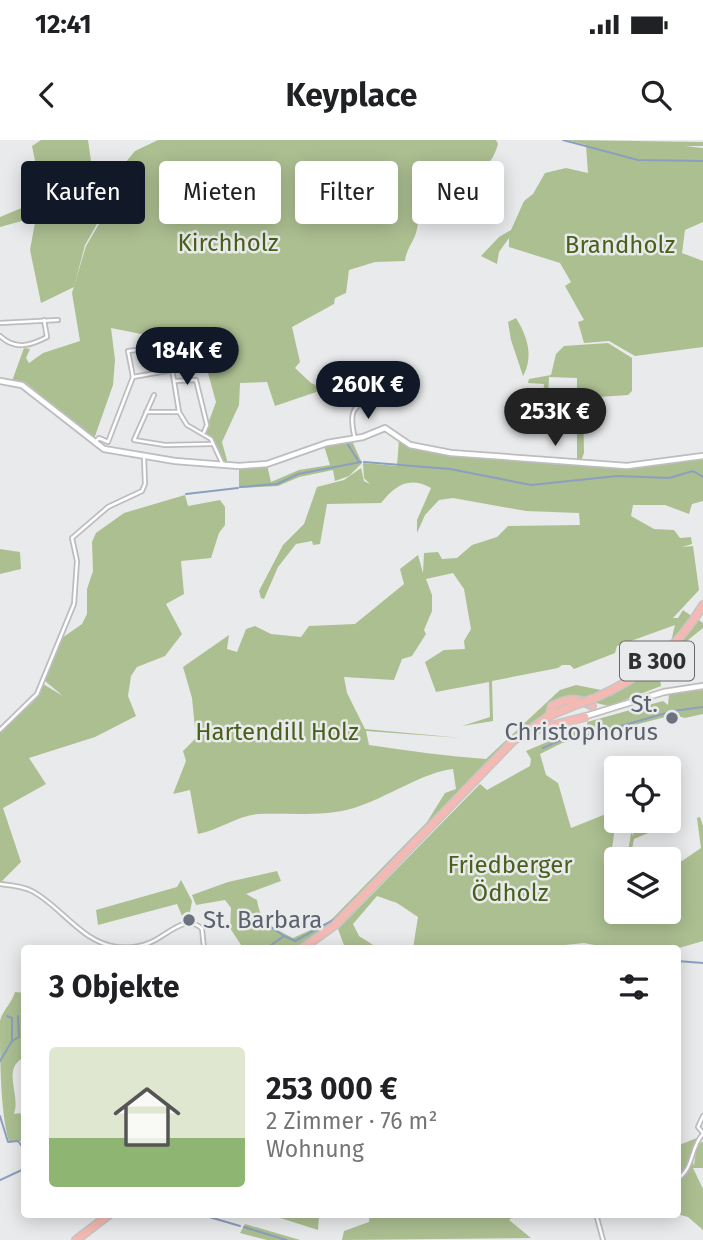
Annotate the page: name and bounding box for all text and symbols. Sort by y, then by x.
text: 12:41 [35,9,92,40]
icon: back [28,76,66,114]
text: Keyplace [285,76,418,114]
icon: search [637,76,675,114]
chip: Kaufen [21,161,145,224]
chip: Mieten [159,161,281,224]
chip: Filter [295,161,398,224]
chip: Neu [412,161,504,224]
park label: Kirchholz [178,229,278,257]
park label: Brandholz [565,231,675,259]
pin: 184K € [130,328,244,387]
text: 184K € [152,336,222,364]
pin: 260K € [311,362,425,421]
text: 260K € [332,370,404,398]
pin: 253K € [498,388,612,448]
text: 253K € [520,397,590,425]
road number: B 300 [620,642,694,680]
place label: St. Christophorus [504,690,658,746]
marker: St. Christophorus [664,710,680,726]
park label: Hartendill Holz [195,718,359,746]
map controls [604,756,681,924]
button: locate [604,756,681,833]
button: layers [604,847,681,924]
park label: Friedberger Ödholz [447,851,573,907]
place label: St. Barbara [203,906,322,934]
marker: St. Barbara [181,912,197,928]
icon: filters [615,968,653,1006]
text: 3 Objekte [49,969,180,1005]
text: 253 000 € [266,1071,398,1107]
icon: home [105,1075,189,1159]
text: 2 Zimmer · 76 m² [266,1107,437,1135]
text: Wohnung [266,1135,364,1163]

